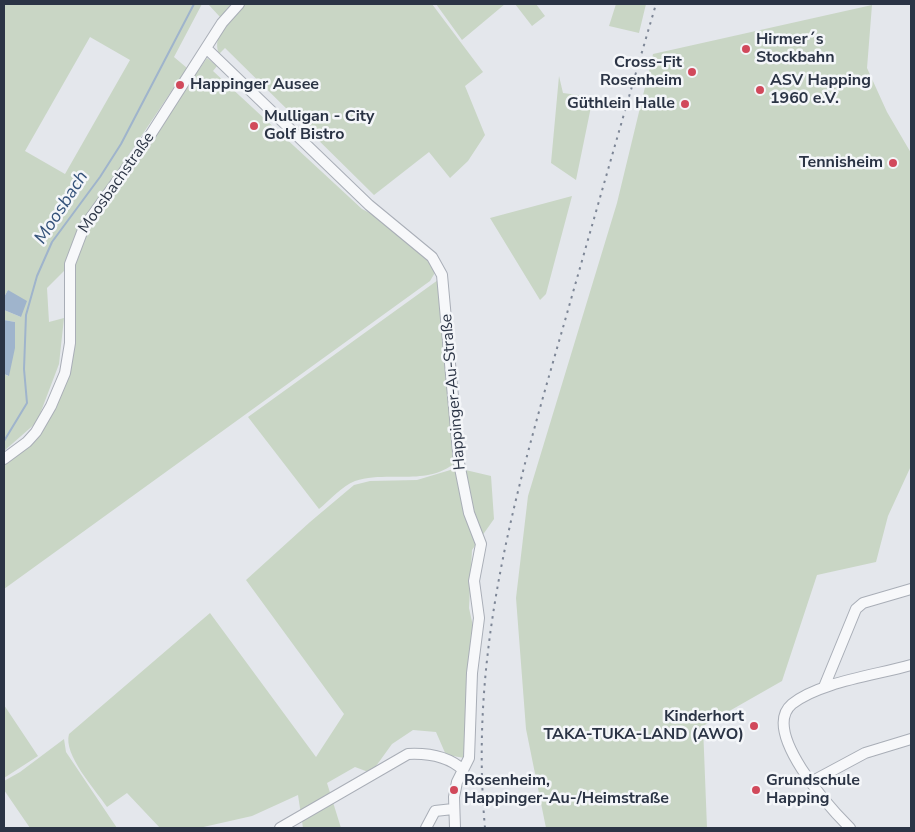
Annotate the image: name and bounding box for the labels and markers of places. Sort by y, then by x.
place label: Hirmer´s Stockbahn [756,30,834,68]
marker: Hirmer´s Stockbahn [740,43,752,55]
place label: Cross-Fit Rosenheim [600,53,682,91]
marker: Cross-Fit Rosenheim [686,66,698,78]
place label: ASV Happing 1960 e.V. [770,71,871,109]
place label: Happinger Ausee [190,75,319,95]
marker: Happinger Ausee [174,79,186,91]
marker: ASV Happing 1960 e.V. [754,84,766,96]
place label: Güthlein Halle [567,94,675,114]
marker: Güthlein Halle [679,98,691,110]
place label: Mulligan - City Golf Bistro [264,107,374,145]
marker: Mulligan - City Golf Bistro [248,120,260,132]
place label: Tennisheim [799,153,883,173]
marker: Tennisheim [887,157,899,169]
place label: Kinderhort TAKA-TUKA-LAND (AWO) [543,707,744,745]
marker: Kinderhort TAKA-TUKA-LAND (AWO) [748,720,760,732]
place label: Rosenheim, Happinger-Au-/Heimstraße [464,771,669,809]
place label: Grundschule Happing [766,771,860,809]
marker: Rosenheim, Happinger-Au-/Heimstraße [448,784,460,796]
marker: Grundschule Happing [750,784,762,796]

